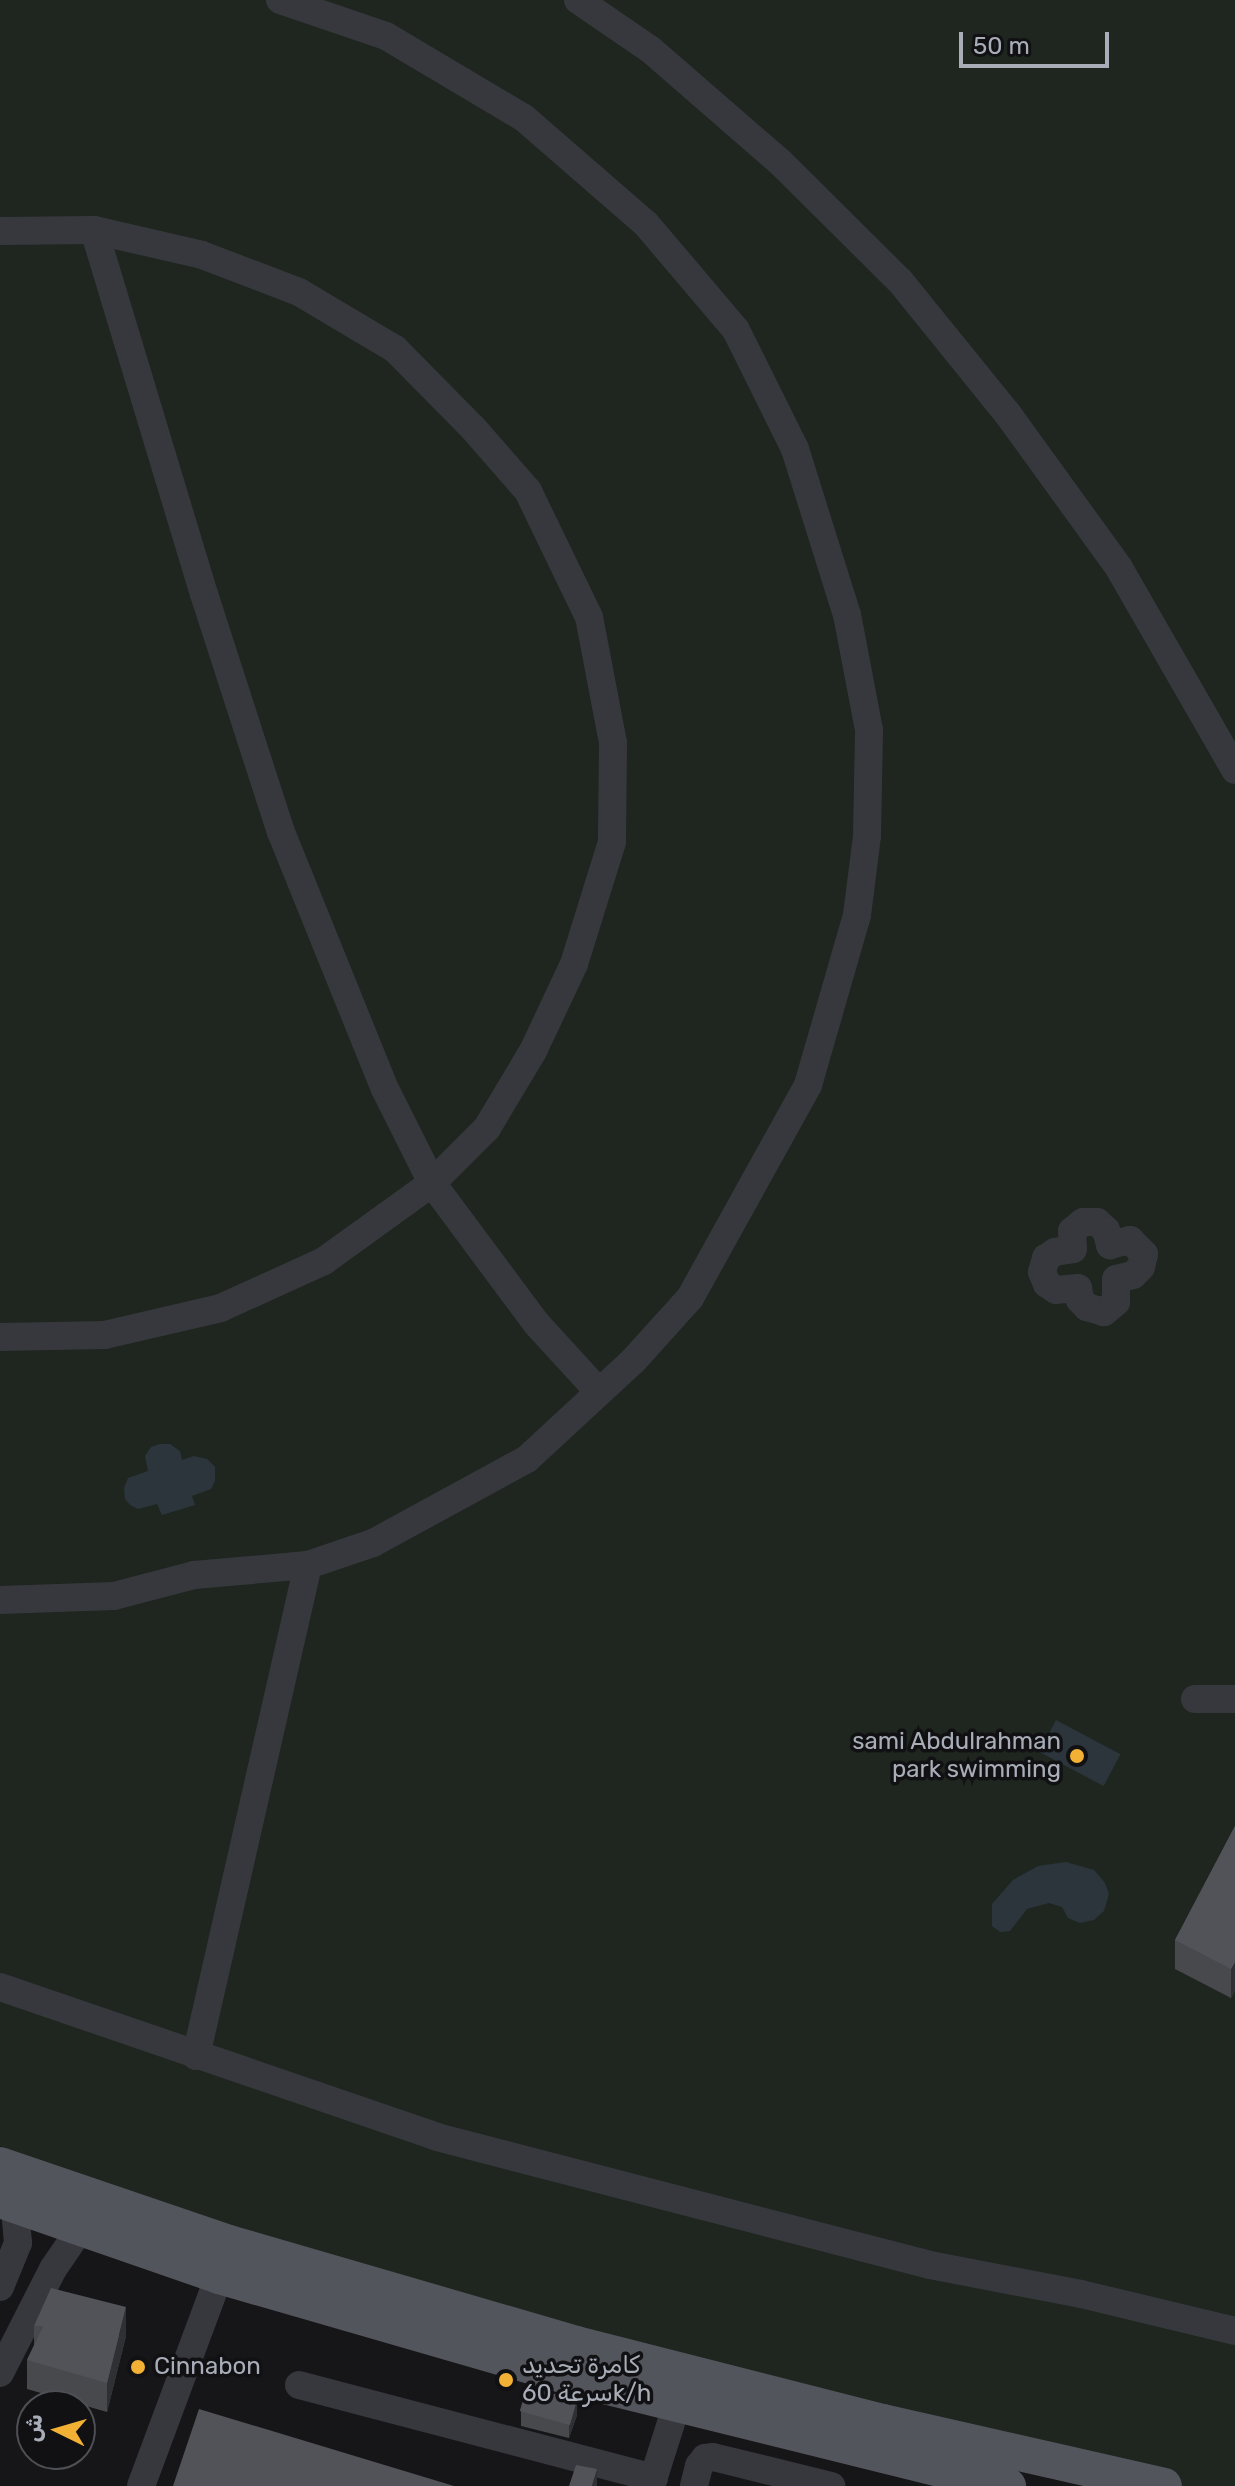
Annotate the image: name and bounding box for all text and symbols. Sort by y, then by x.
scale bar [963,16,1113,66]
text: 50 m [973,32,1030,60]
place label: sami Abdulrahman park swimming [852,1728,1061,1784]
marker: sami Abdulrahman park swimming [1068,1747,1086,1765]
place label: كامرة تحديد سرعة 60k/h [522,2352,651,2408]
place label: Cinnabon [154,2353,261,2381]
marker: Cinnabon [129,2358,147,2376]
marker: كامرة تحديد سرعة 60k/h [497,2371,515,2389]
north arrow [16,2390,96,2470]
text: ش [19,2413,48,2443]

